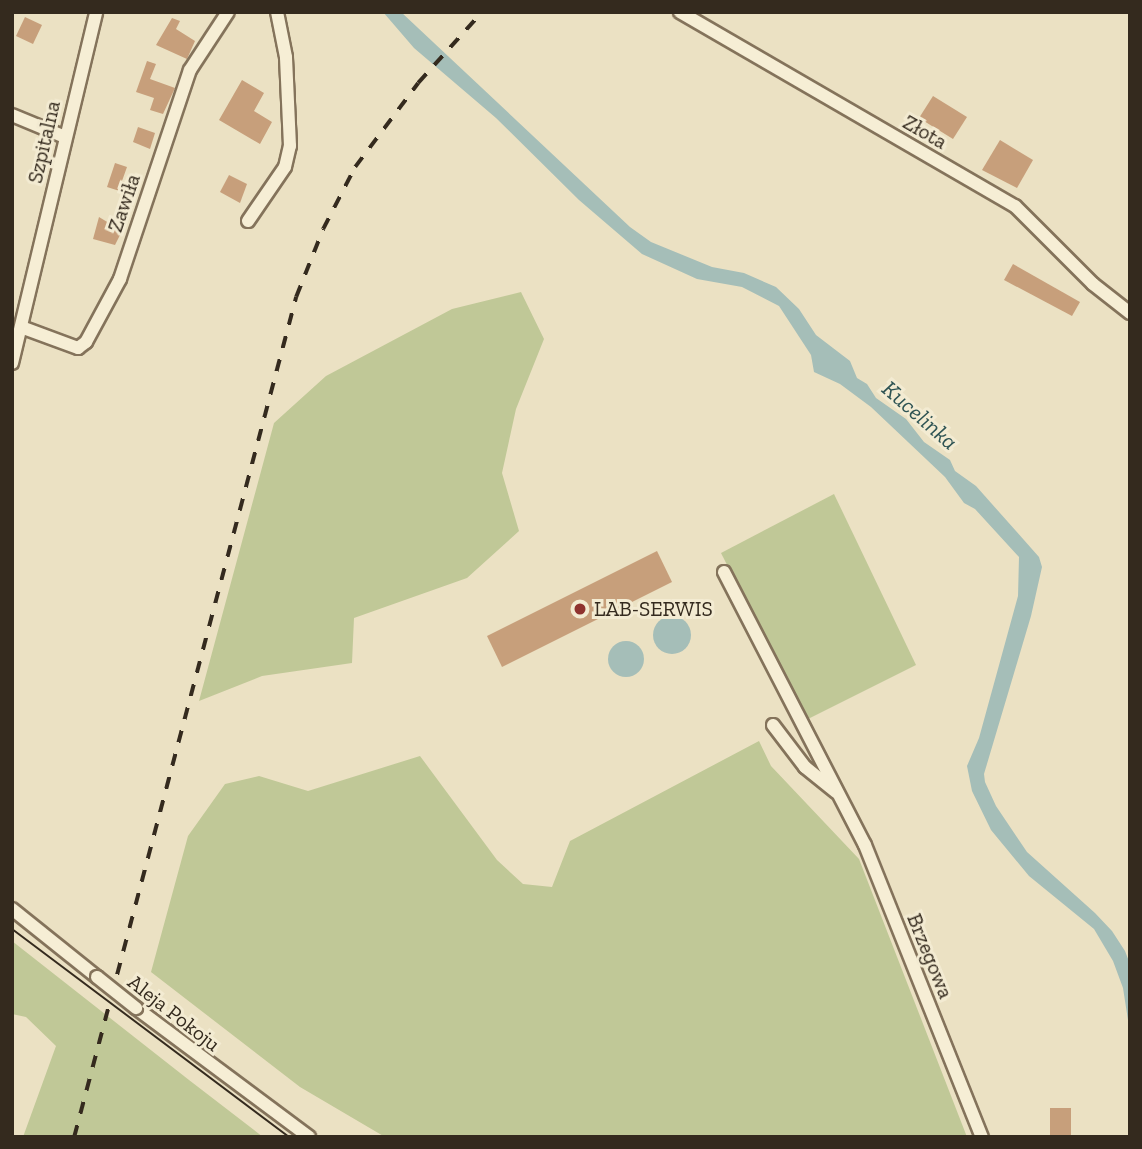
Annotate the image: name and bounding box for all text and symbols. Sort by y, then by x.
street label: Szpitalna [22,98,66,186]
street label: Złota [899,109,951,155]
street label: Zawiła [102,171,146,235]
water label: Kucelinka [876,375,964,455]
place label: LAB-SERWIS [594,596,713,622]
marker: LAB-SERWIS [572,601,588,617]
street label: Brzegowa [902,910,958,1002]
street label: Aleja Pokoju [123,969,225,1057]

